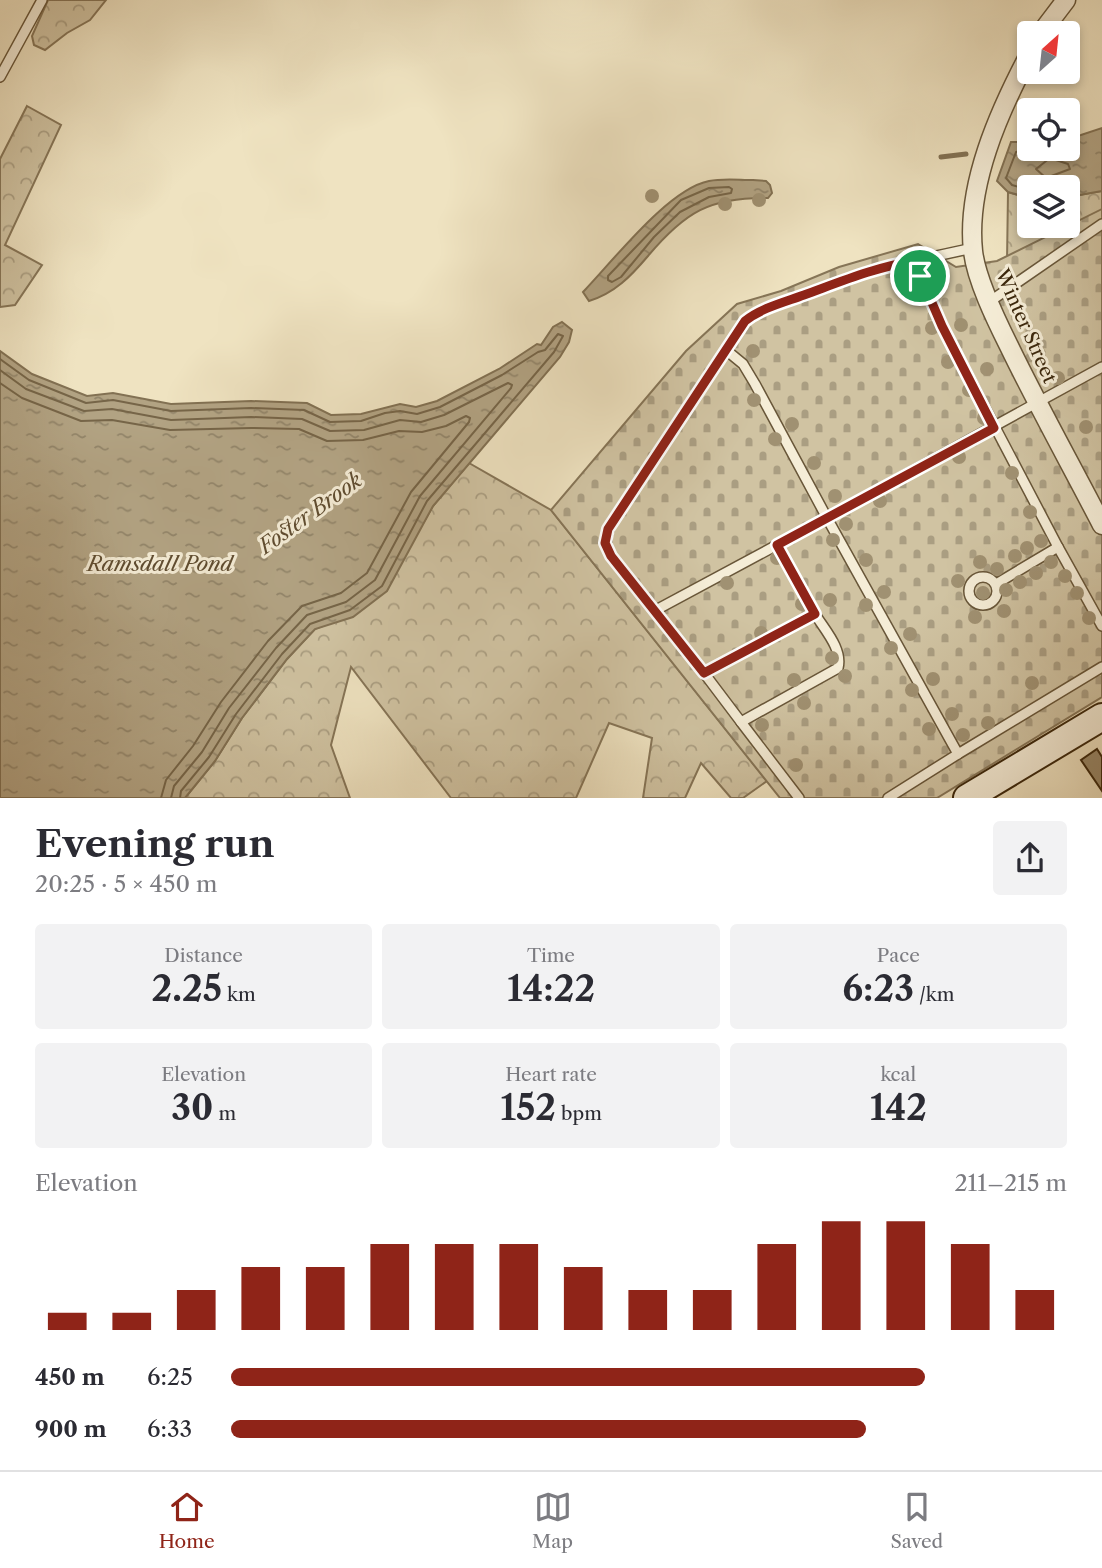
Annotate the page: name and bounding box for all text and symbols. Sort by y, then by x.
north arrow [1017,21,1080,84]
map controls [1017,21,1080,238]
button: locate [1017,98,1080,161]
button: layers [1017,175,1080,238]
pin [890,246,950,306]
icon: arrive [901,257,939,295]
street label: Winter Street [990,265,1062,387]
water label: Foster Brook [252,467,366,560]
water label: Ramsdall Pond [85,551,235,576]
text: Evening run [35,820,275,867]
button: share [993,821,1067,895]
text: 20:25 · 5 × 450 m [35,870,218,898]
text: Distance [164,944,243,967]
text: Time [527,944,575,967]
text: Pace [877,944,920,967]
text: 2.25 [152,967,222,1010]
text: 14:22 [507,967,595,1010]
text: 6:23 [842,967,914,1010]
text: km [222,983,256,1006]
text: /km [914,983,955,1006]
text: Elevation [161,1063,246,1086]
text: Heart rate [505,1063,597,1086]
text: kcal [880,1063,916,1086]
text: 30 [171,1086,213,1129]
text: 152 [500,1086,556,1129]
text: 142 [870,1086,927,1129]
text: m [213,1102,236,1125]
text: bpm [556,1102,602,1125]
text: Elevation [35,1169,138,1197]
text: 211–215 m [954,1169,1067,1197]
text: 450 m [35,1363,105,1391]
text: 6:25 [147,1363,193,1391]
text: 900 m [35,1415,107,1443]
text: 6:33 [147,1415,192,1443]
tab: Home [159,1488,215,1553]
tab: Map [532,1488,573,1553]
tab: Saved [890,1488,943,1553]

